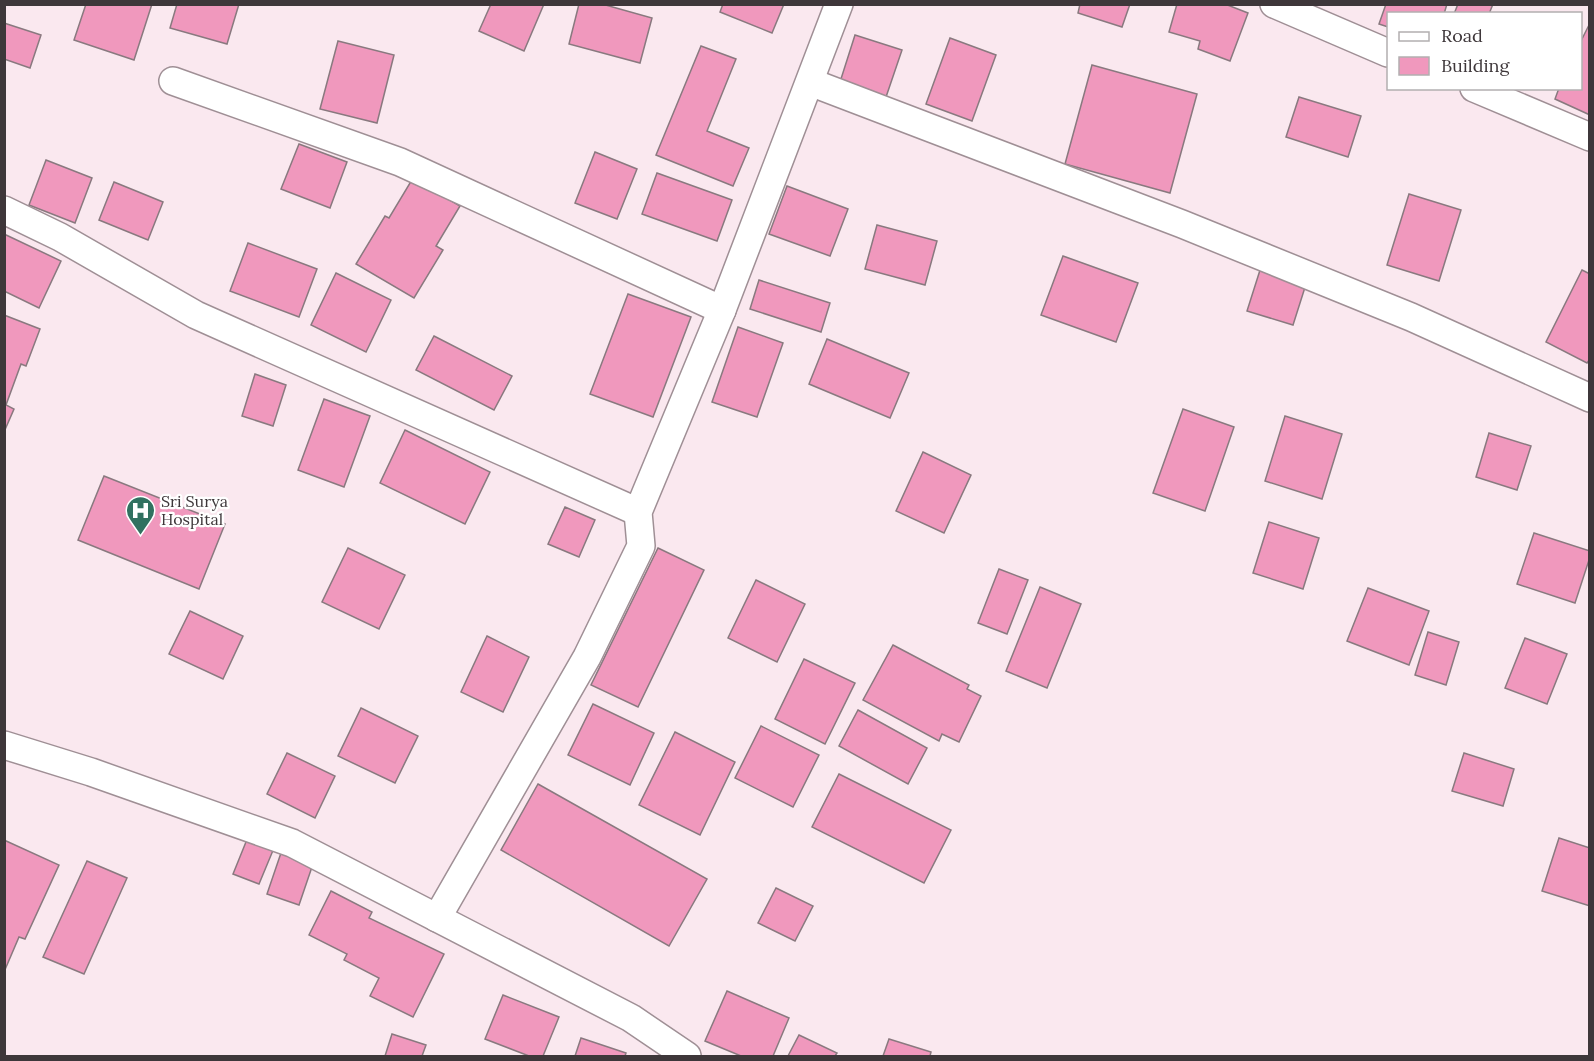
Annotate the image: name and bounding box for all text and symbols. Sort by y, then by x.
legend [1387,12,1582,90]
text: Road [1441,24,1483,47]
text: Building [1441,54,1511,77]
place label: Sri Surya Hospital [161,491,228,529]
hospital icon: Sri Surya Hospital [124,494,156,536]

